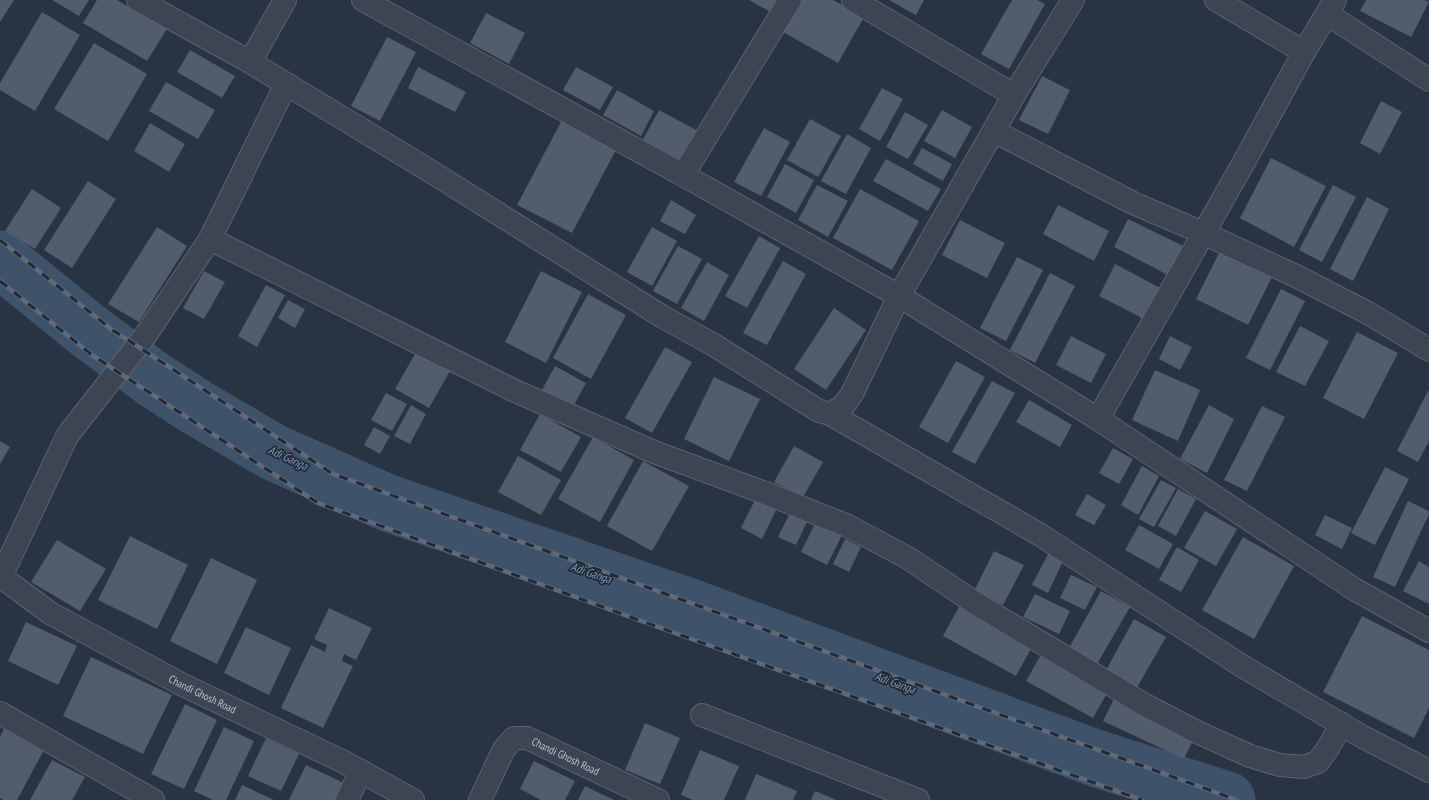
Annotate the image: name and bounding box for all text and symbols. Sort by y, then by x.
water label: Adi Ganga [266,442,311,474]
water label: Adi Ganga [569,559,615,587]
water label: Adi Ganga [873,668,919,697]
street label: Chandi Ghosh Road [166,672,239,717]
street label: Chandi Ghosh Road [530,734,602,778]

